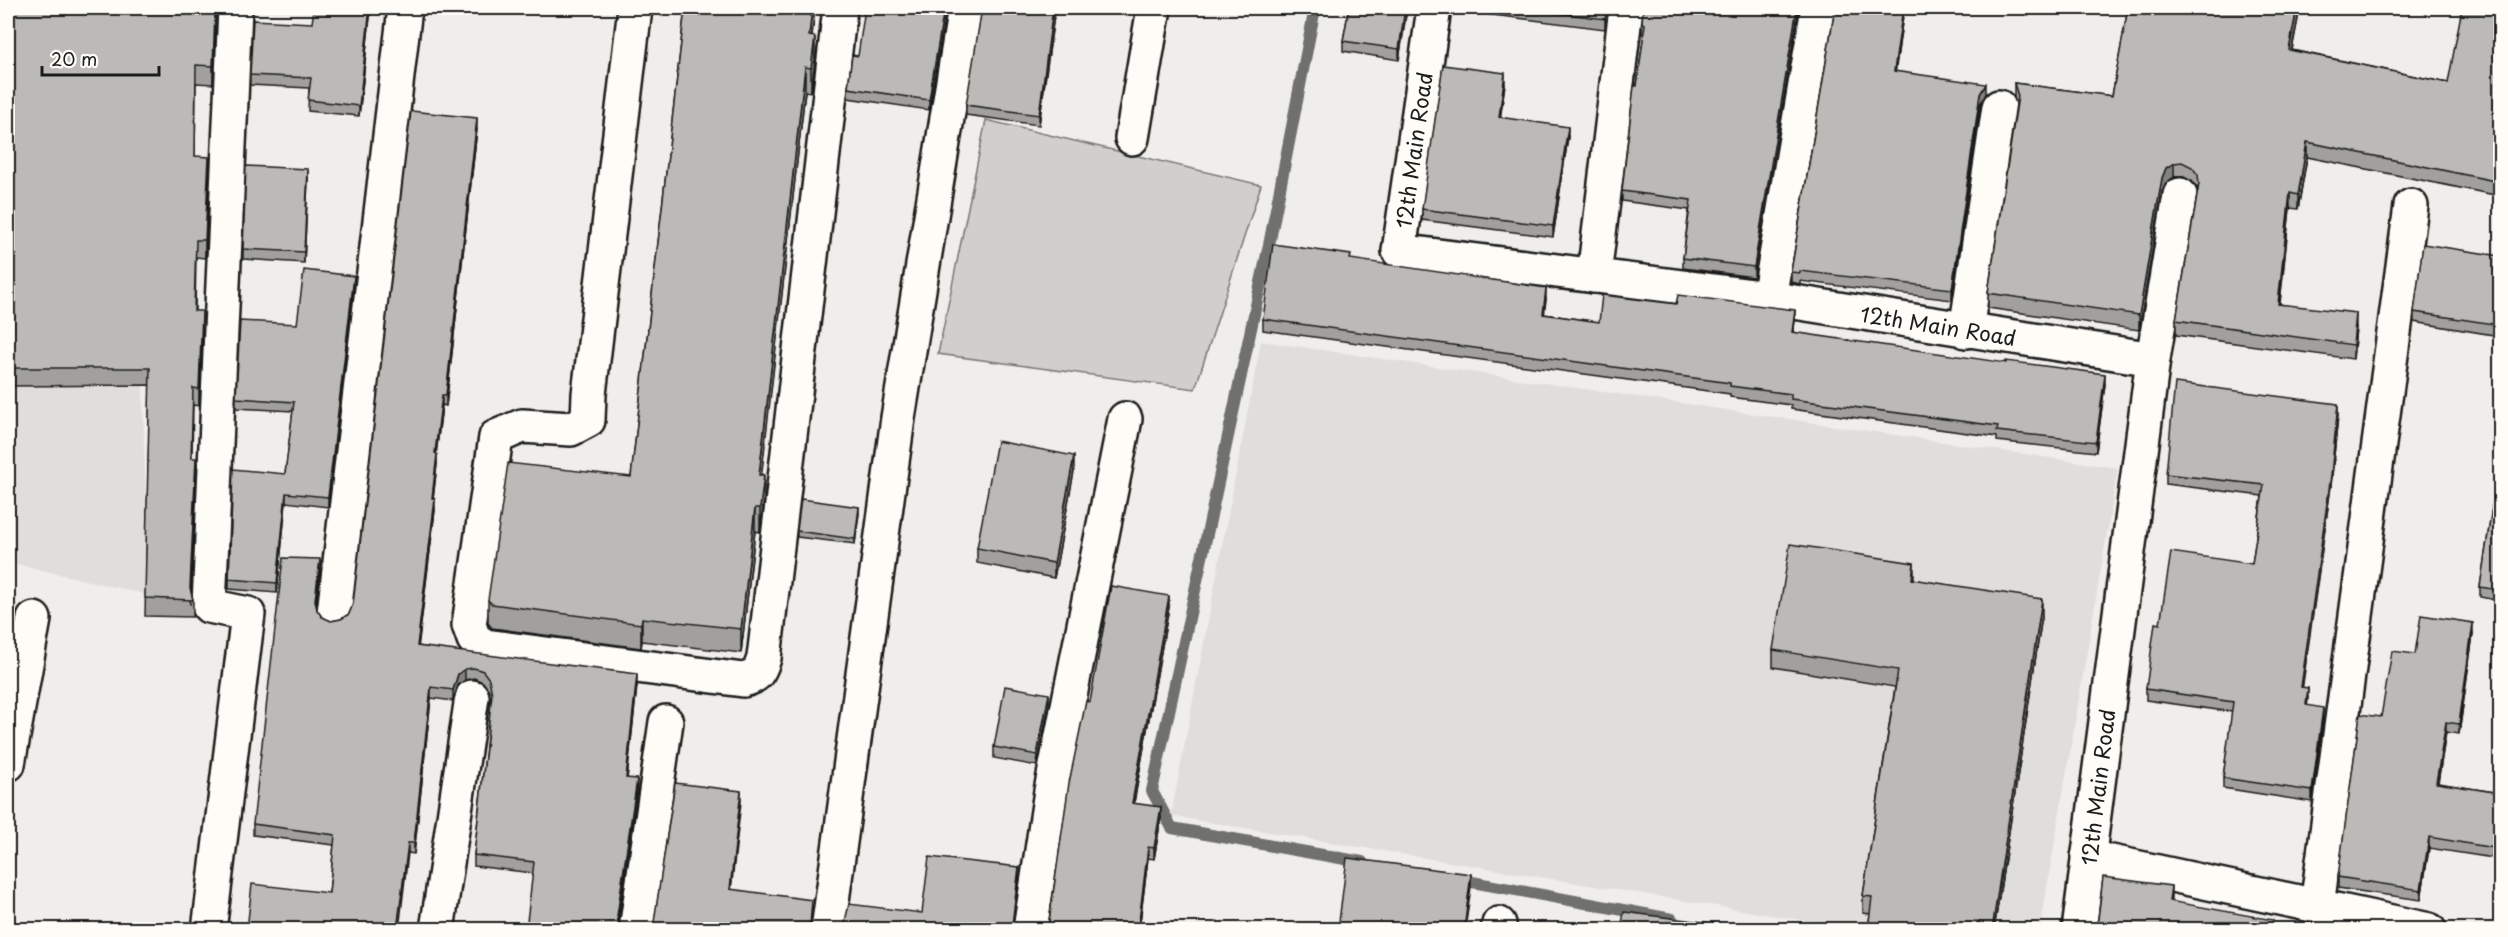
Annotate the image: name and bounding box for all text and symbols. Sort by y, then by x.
scale bar [42,39,159,77]
text: 20 m [51,45,97,72]
street label: 12th Main Road [1386,70,1440,230]
street label: 12th Main Road [1858,297,2019,353]
street label: 12th Main Road [2072,707,2122,867]

